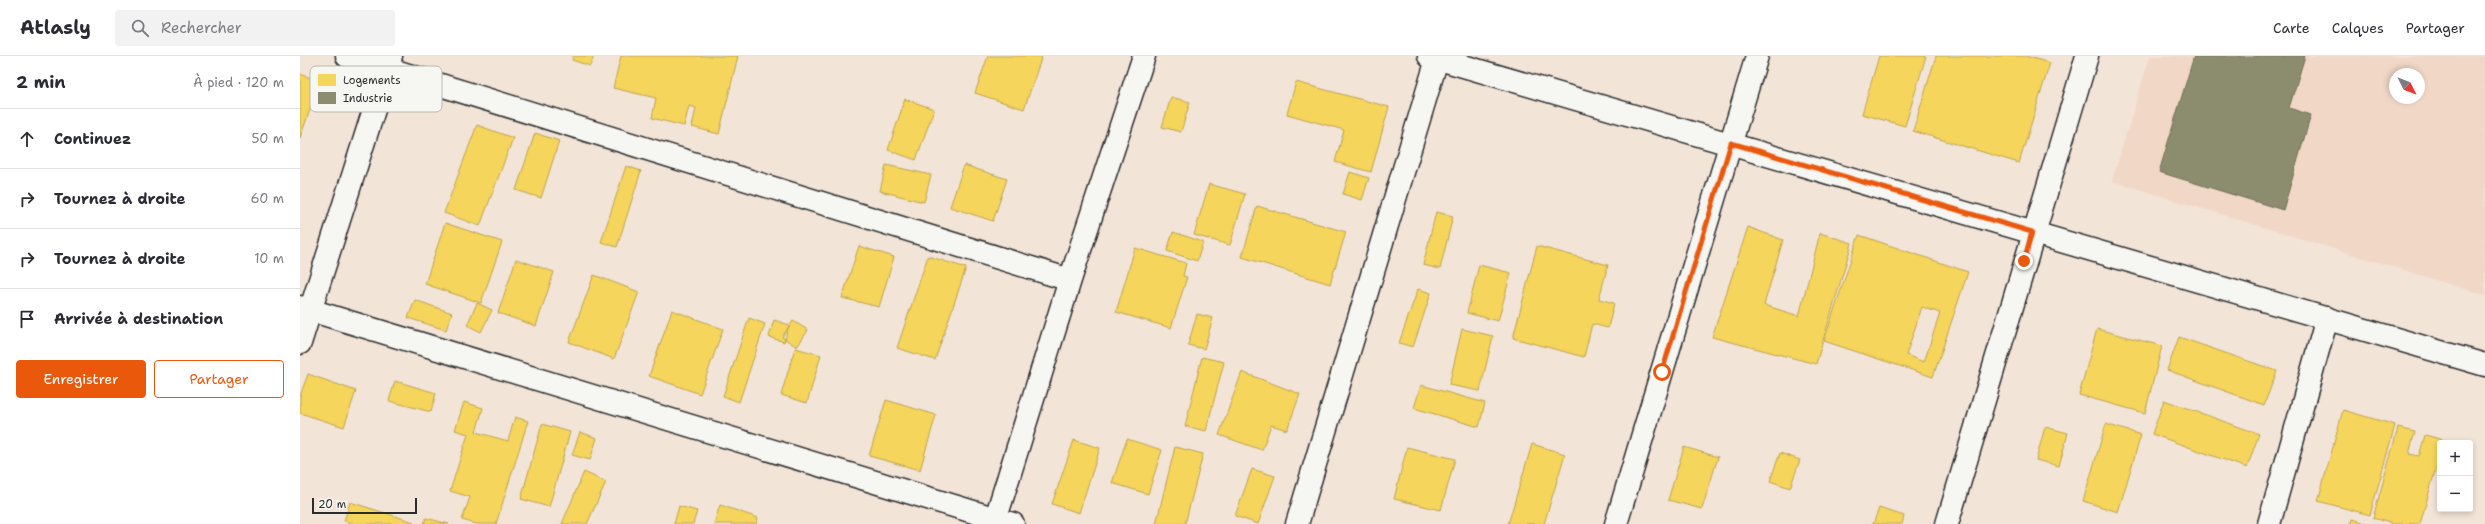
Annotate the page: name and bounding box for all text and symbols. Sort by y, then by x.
search box [115,10,395,46]
text: Atlasly [20,15,91,40]
icon: search [129,17,151,39]
text: Rechercher [161,18,242,38]
text: Carte [2273,19,2310,37]
text: Calques [2332,19,2384,37]
text: Partager [2406,19,2465,37]
legend [310,66,442,112]
north arrow [2389,68,2425,104]
text: 2 min [16,71,66,93]
text: Logements [343,73,401,88]
text: À pied · 120 m [193,74,284,91]
text: Industrie [343,91,392,106]
icon: ahead [16,128,38,150]
text: Continuez [54,129,131,149]
text: 50 m [251,130,284,147]
icon: right [16,188,38,210]
text: Tournez à droite [54,189,186,209]
text: 60 m [251,190,284,207]
icon: right [16,248,38,270]
text: Tournez à droite [54,249,186,269]
text: 10 m [254,250,284,267]
route end [2015,252,2033,270]
icon: arrive [16,308,38,330]
text: Arrivée à destination [54,309,223,329]
button: Enregistrer [16,360,146,398]
button: Partager [154,360,284,398]
route start [1653,363,1671,381]
map controls [2437,440,2473,512]
button: + [2437,440,2473,476]
button: − [2437,476,2473,512]
scale bar [312,496,417,515]
text: 20 m [318,497,346,512]

